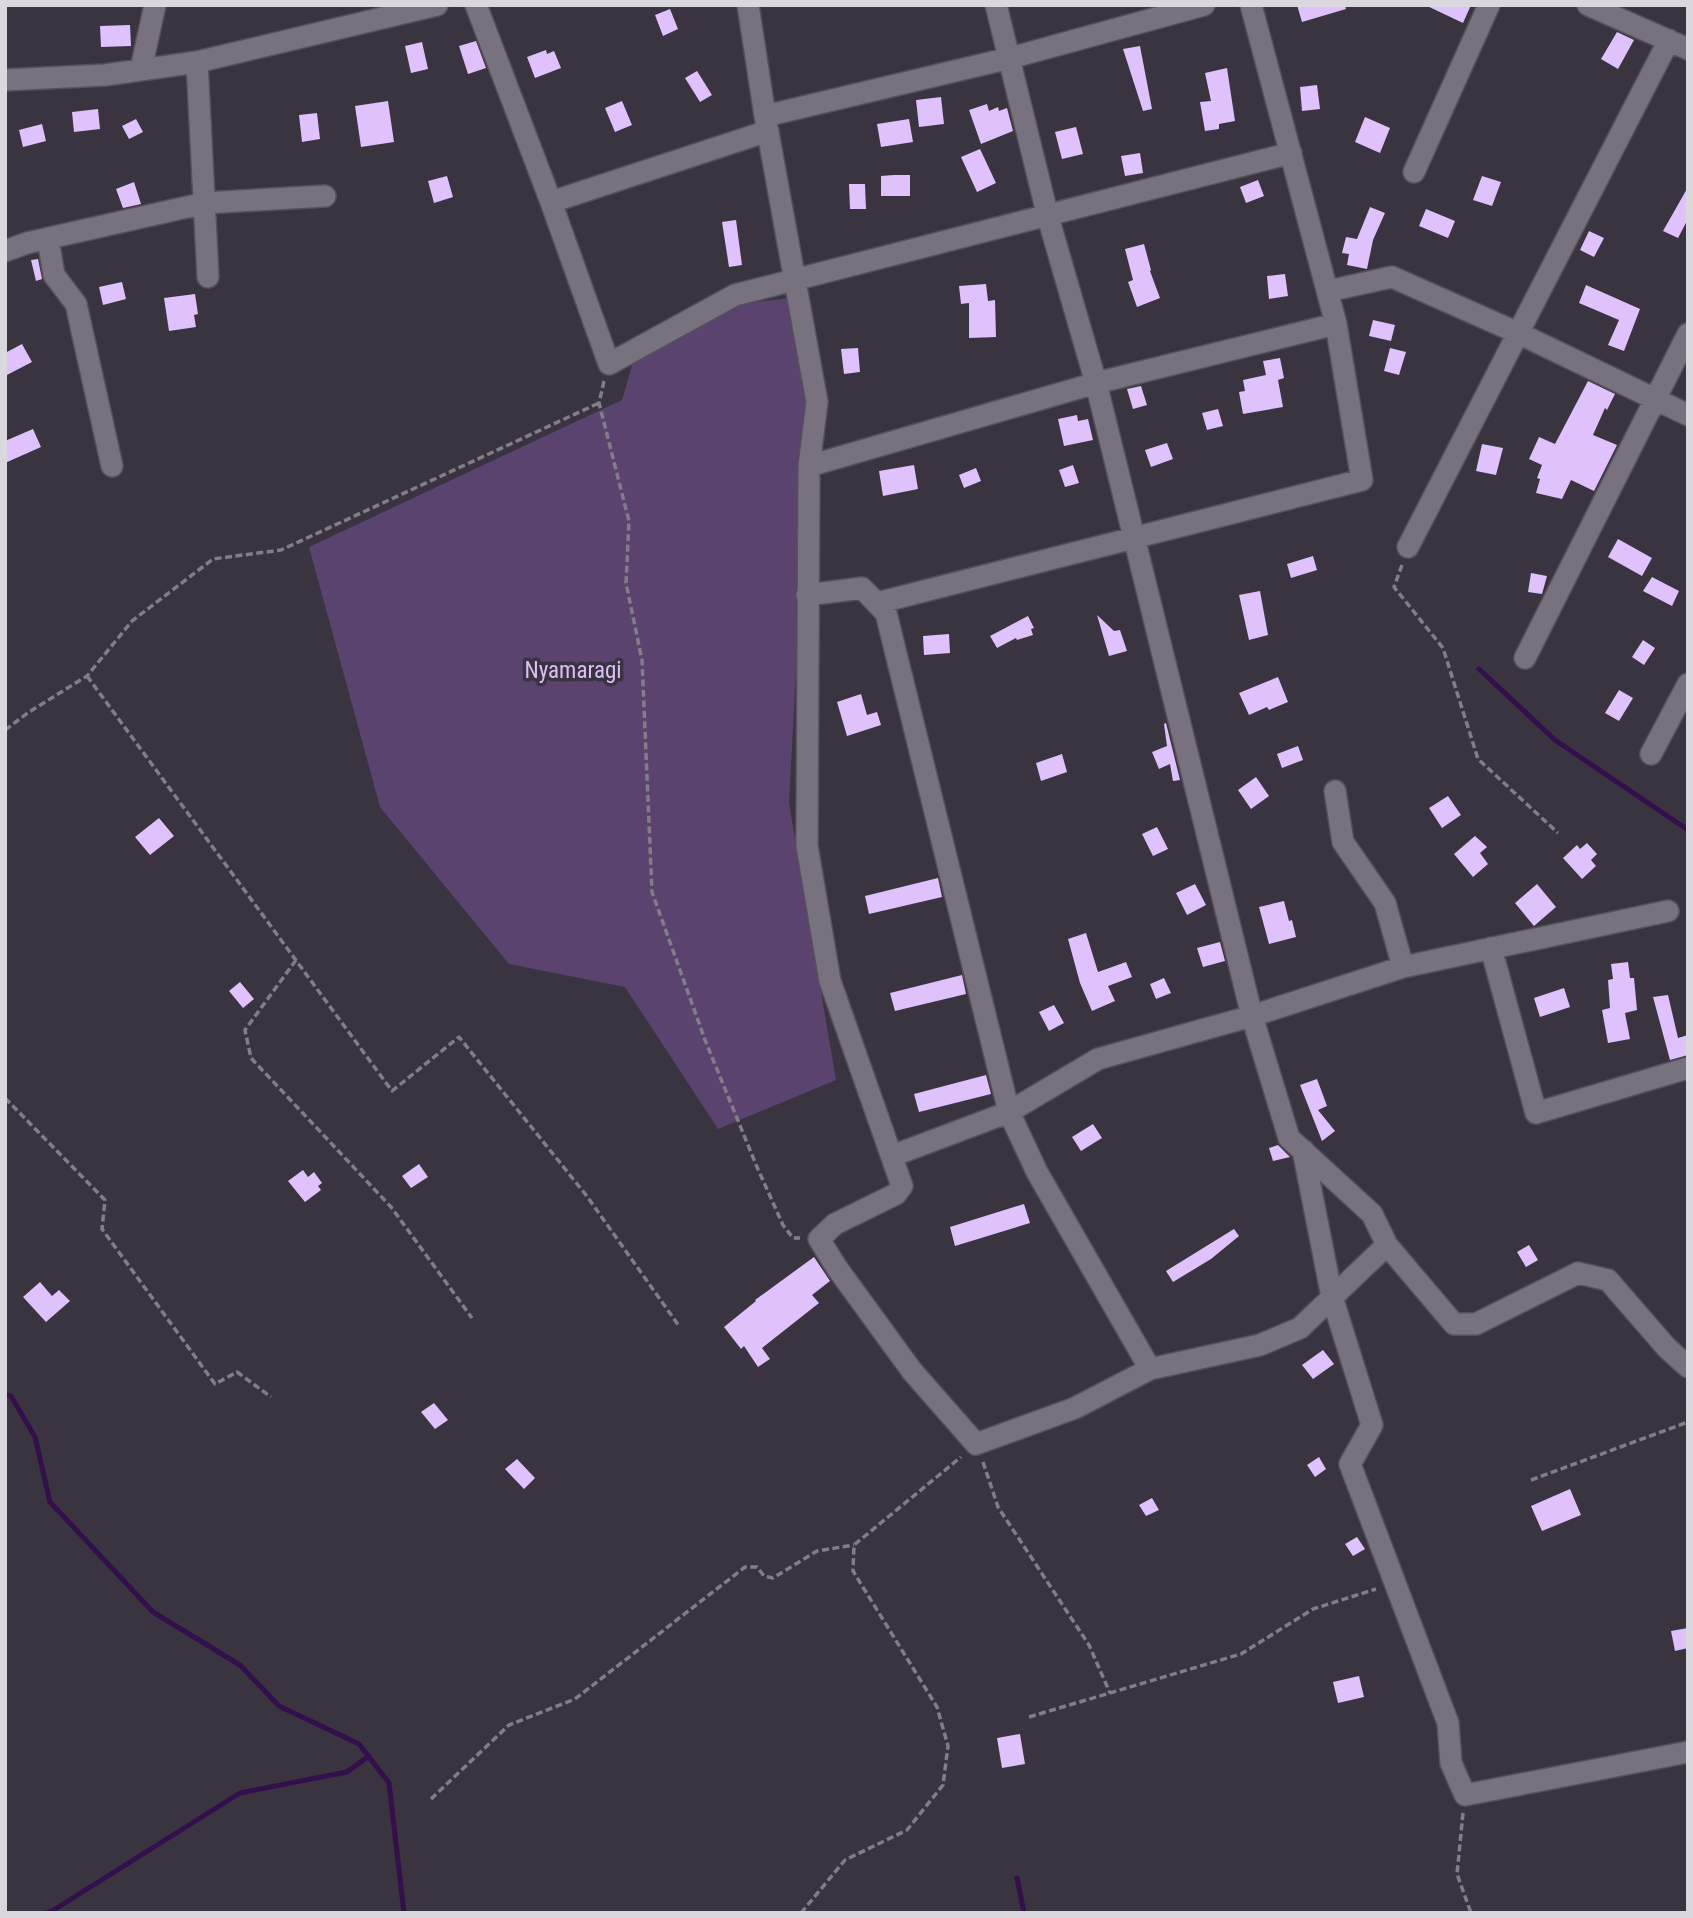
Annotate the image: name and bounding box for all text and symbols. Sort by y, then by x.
park label: Nyamaragi [524,657,622,684]

